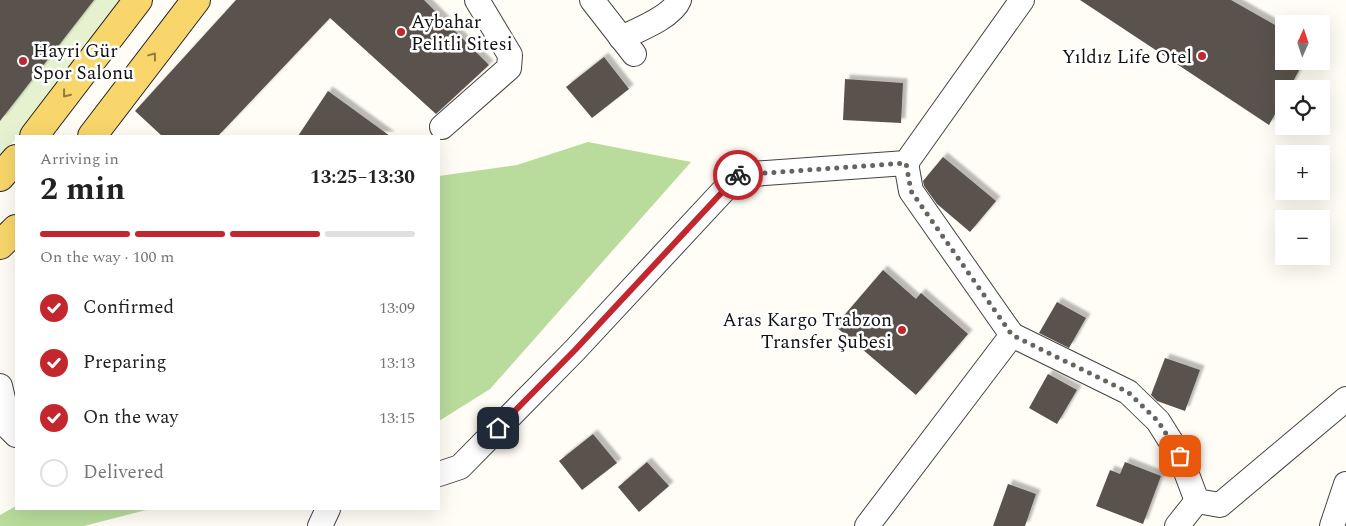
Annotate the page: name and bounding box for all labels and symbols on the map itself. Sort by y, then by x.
place label: Aybahar Pelitli Sitesi [411,8,513,59]
north arrow [1275,15,1330,70]
marker: Aybahar Pelitli Sitesi [395,26,407,38]
place label: Hayri Gür Spor Salonu [33,37,134,88]
place label: Yıldız Life Otel [1062,43,1192,72]
marker: Yıldız Life Otel [1196,50,1208,62]
one-way arrow [148,53,156,62]
marker: Hayri Gür Spor Salonu [17,55,29,67]
one-way arrow [63,88,72,98]
courier [713,150,763,200]
place label: Aras Kargo Trabzon Transfer Şubesi [723,306,892,357]
marker: Aras Kargo Trabzon Transfer Şubesi [896,324,908,336]
pin [477,407,519,449]
pin [1159,435,1201,477]

